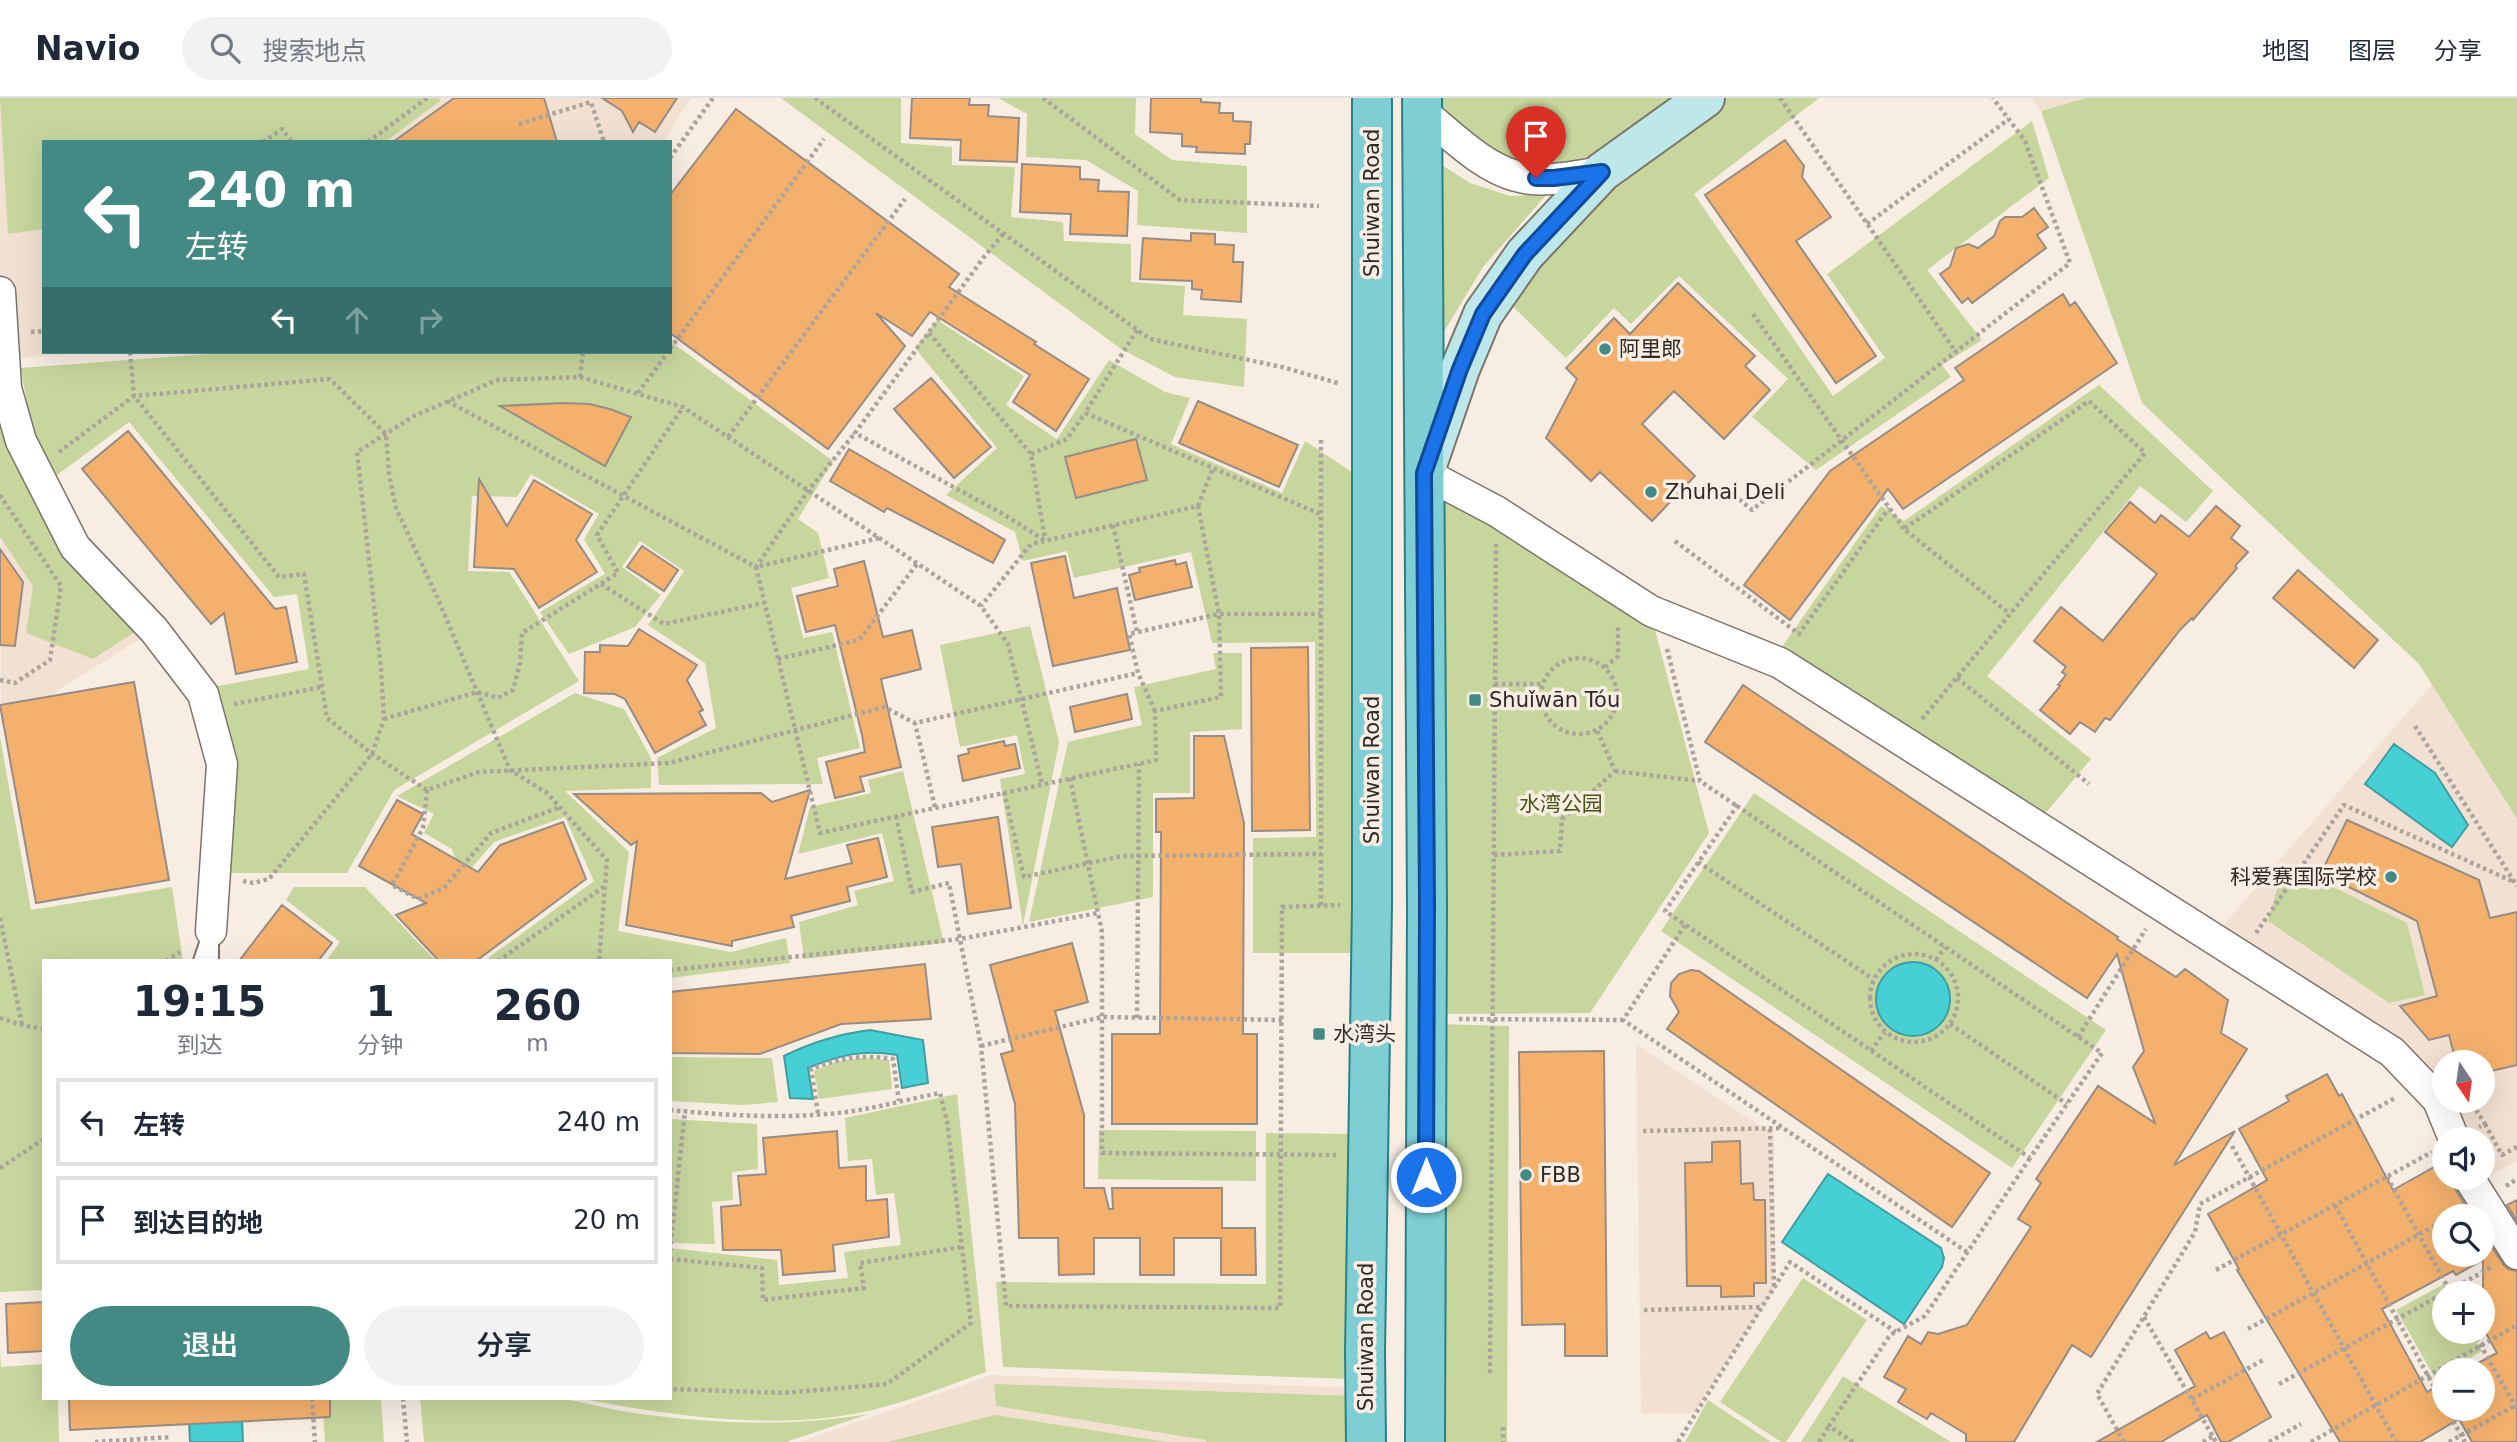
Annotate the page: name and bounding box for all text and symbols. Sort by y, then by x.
search box [182,17,672,80]
text: Navio [35,29,140,68]
icon: search [206,29,244,67]
text: 搜索地点 [262,36,366,66]
text: 地图 [2262,37,2310,65]
text: 图层 [2348,37,2396,65]
text: 分享 [2434,37,2482,65]
pin [1506,106,1566,178]
icon: arrive [1517,117,1555,155]
street label: Shuiwan Road [1360,129,1384,277]
text: 240 m [185,162,355,219]
icon: left [70,168,161,259]
text: 左转 [185,228,249,266]
icon: left [265,301,303,339]
icon: ahead [338,301,376,339]
icon: right [411,301,449,339]
place label: 阿里郎 [1619,337,1682,361]
marker: 阿里郎 [1597,341,1613,357]
place label: Zhuhai Deli [1665,480,1785,504]
marker: Zhuhai Deli [1643,484,1659,500]
place label: Shuǐwān Tóu [1489,688,1620,712]
marker: Shuǐwān Tóu [1467,692,1483,708]
street label: Shuiwan Road [1360,696,1384,844]
park label: 水湾公园 [1519,792,1603,816]
place label: 科爱赛国际学校 [2230,865,2377,889]
marker: 科爱赛国际学校 [2383,869,2399,885]
text: 19:15 [133,977,266,1026]
text: 1 [365,977,395,1026]
text: 260 [494,981,581,1030]
place label: 水湾头 [1333,1022,1396,1046]
marker: 水湾头 [1311,1026,1327,1042]
text: m [526,1030,549,1056]
text: 到达 [177,1032,223,1058]
text: 分钟 [357,1032,403,1058]
north arrow [2432,1050,2496,1113]
map controls [2432,1050,2495,1421]
icon: left [74,1103,112,1141]
text: 240 m [557,1107,640,1137]
text: 左转 [133,1110,185,1140]
button: sound [2432,1127,2495,1190]
position arrow [1389,1140,1463,1214]
place label: FBB [1540,1163,1581,1187]
marker: FBB [1518,1167,1534,1183]
icon: arrive [74,1201,112,1239]
button: search [2432,1204,2495,1267]
text: 20 m [573,1205,640,1235]
text: 到达目的地 [133,1208,263,1238]
street label: Shuiwan Road [1354,1263,1378,1411]
button: + [2432,1281,2495,1344]
button: 退出 [70,1306,350,1386]
button: 分享 [364,1306,644,1386]
button: − [2432,1358,2495,1421]

